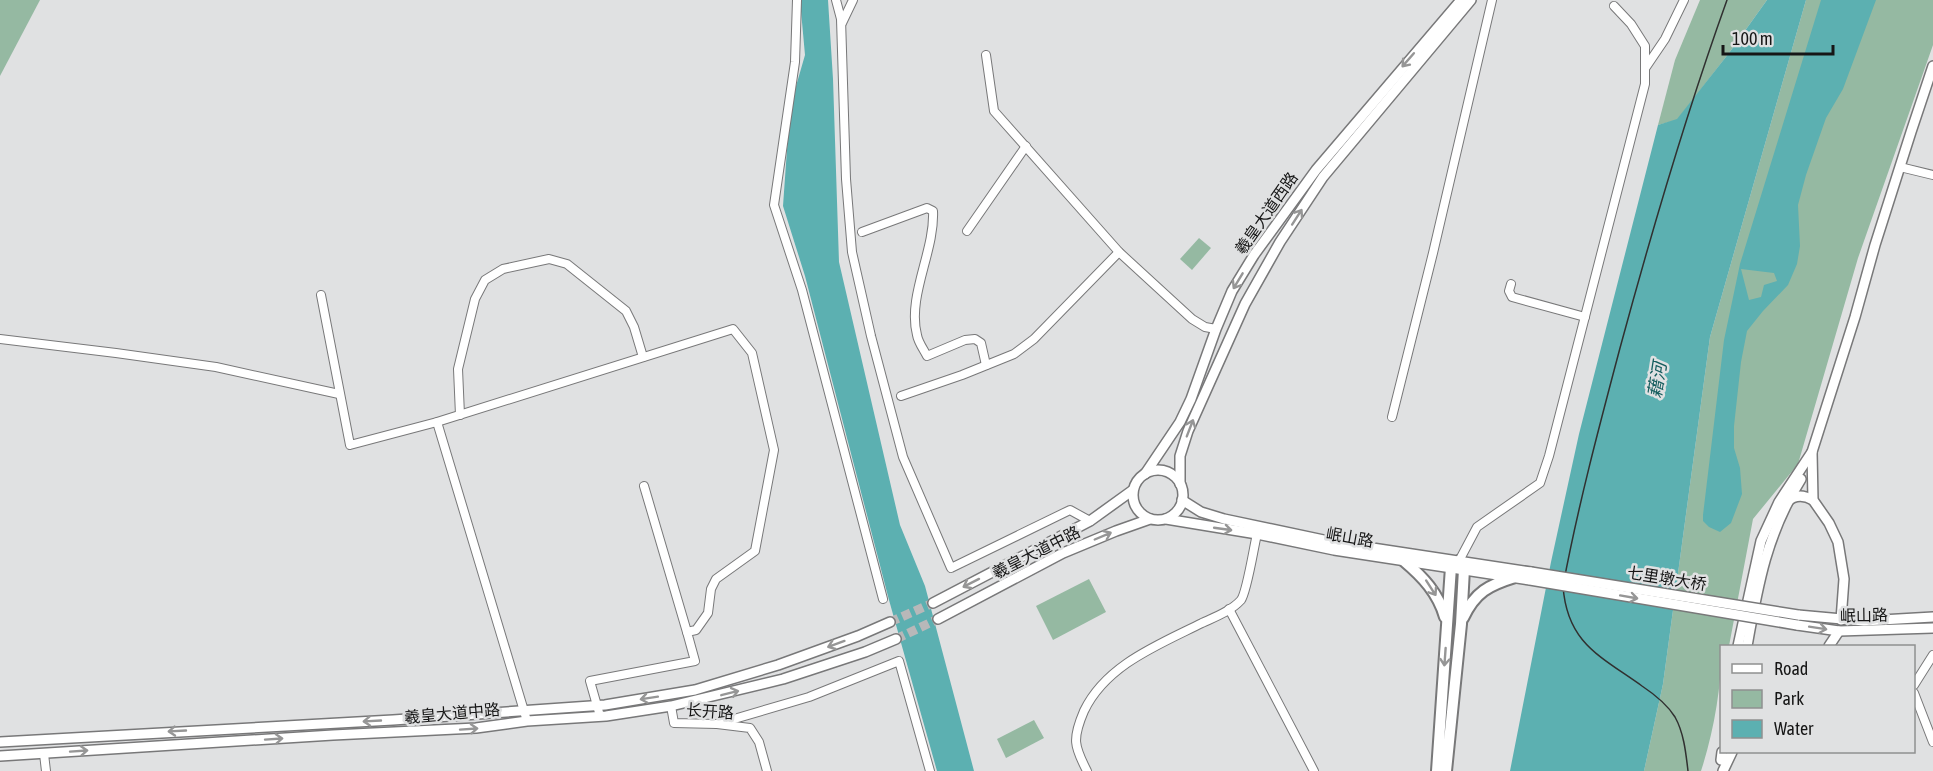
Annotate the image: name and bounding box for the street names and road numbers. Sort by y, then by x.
street label: 羲皇大道西路 [1231,169,1301,257]
street label: 羲皇大道中路 [989,522,1083,582]
street label: 岷山路 [1325,524,1375,550]
street label: 七里墩大桥 [1626,563,1708,593]
street label: 岷山路 [1840,606,1888,624]
street label: 羲皇大道中路 [403,700,501,726]
street label: 长开路 [685,700,735,722]

